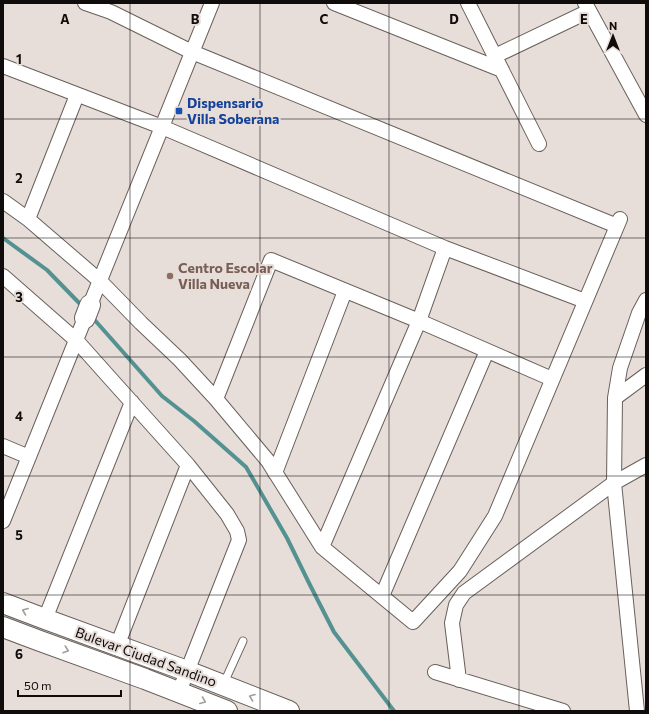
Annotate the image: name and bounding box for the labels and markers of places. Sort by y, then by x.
place label: Dispensario Villa Soberana [187,94,279,127]
marker: Dispensario Villa Soberana [174,106,184,116]
place label: Centro Escolar Villa Nueva [178,259,273,292]
marker: Centro Escolar Villa Nueva [165,271,175,281]

